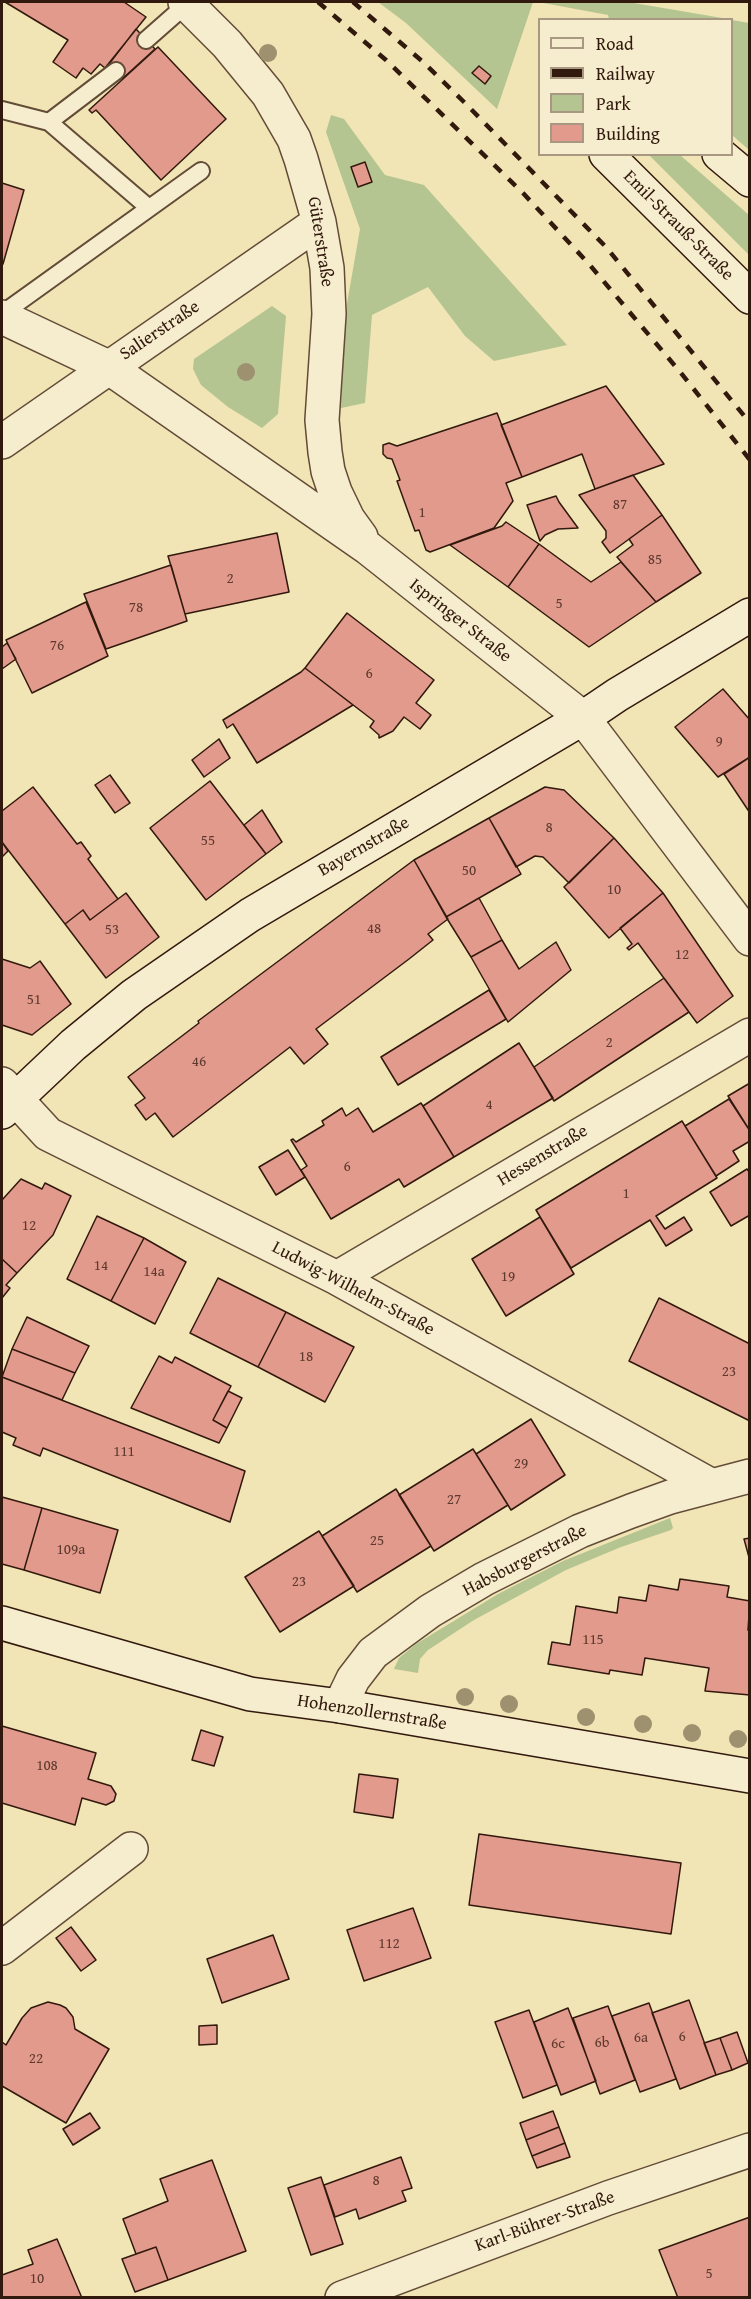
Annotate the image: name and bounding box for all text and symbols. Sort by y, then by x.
legend [538,18,733,156]
text: Road [596,30,634,57]
text: Railway [596,60,655,87]
text: Park [596,90,631,117]
text: Building [596,120,660,147]
street label: Emil-Strauß-Straße [618,166,738,286]
street label: Güterstraße [302,195,338,289]
street label: Salierstraße [116,296,204,366]
house number: 87 [613,496,627,514]
house number: 1 [418,504,426,522]
house number: 85 [648,551,662,569]
house number: 2 [226,570,234,588]
street label: Ispringer Straße [405,574,515,668]
house number: 5 [555,595,563,613]
house number: 78 [129,599,143,617]
house number: 76 [50,637,64,655]
house number: 6 [365,665,373,683]
house number: 9 [715,733,723,751]
street label: Bayernstraße [315,812,413,882]
house number: 8 [545,819,553,837]
house number: 55 [201,832,215,850]
house number: 50 [462,862,476,880]
house number: 10 [607,881,621,899]
house number: 48 [367,920,381,938]
house number: 53 [105,921,119,939]
house number: 12 [675,946,689,964]
house number: 51 [27,991,41,1009]
house number: 2 [605,1034,613,1052]
house number: 46 [192,1053,206,1071]
house number: 4 [485,1096,493,1114]
street label: Hessenstraße [494,1121,592,1191]
house number: 6 [343,1158,351,1176]
house number: 1 [622,1185,630,1203]
house number: 12 [22,1217,36,1235]
street label: Ludwig-Wilhelm-Straße [268,1237,438,1341]
house number: 14 [94,1257,108,1275]
house number: 14a [143,1263,165,1281]
house number: 19 [501,1268,515,1286]
house number: 18 [299,1348,313,1366]
house number: 23 [722,1363,736,1381]
house number: 111 [113,1443,135,1461]
house number: 29 [514,1455,528,1473]
house number: 27 [447,1491,461,1509]
street label: Habsburgerstraße [459,1520,591,1602]
house number: 25 [370,1532,384,1550]
house number: 109a [57,1541,85,1559]
house number: 23 [292,1573,306,1591]
house number: 115 [582,1631,604,1649]
street label: Hohenzollernstraße [296,1691,448,1735]
house number: 108 [36,1757,58,1775]
house number: 112 [378,1935,400,1953]
house number: 6 [678,2028,686,2046]
house number: 6a [634,2029,648,2047]
house number: 6b [595,2034,609,2052]
house number: 6c [551,2035,565,2053]
house number: 22 [29,2050,43,2068]
house number: 8 [372,2172,380,2190]
street label: Karl-Bührer-Straße [472,2187,618,2257]
house number: 5 [705,2265,713,2283]
house number: 10 [30,2270,44,2288]

